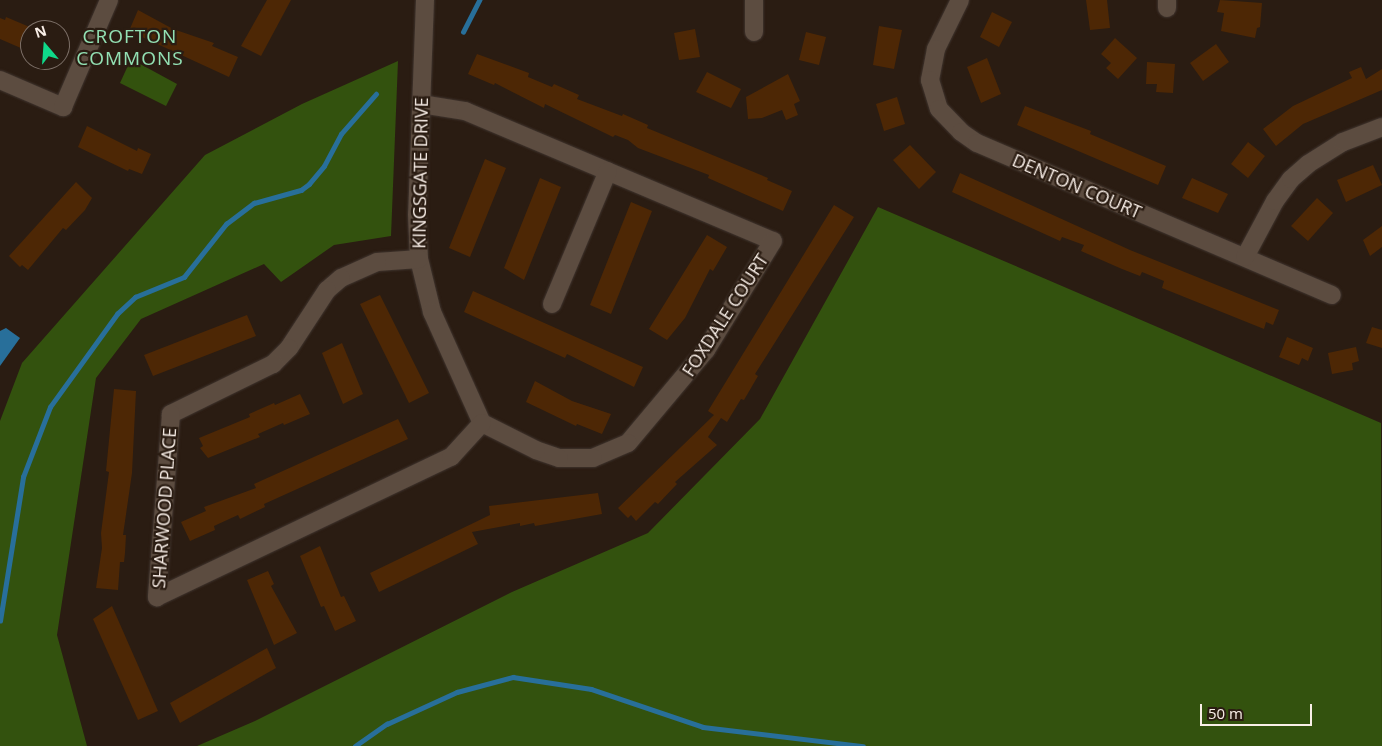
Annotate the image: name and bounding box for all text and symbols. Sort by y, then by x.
north arrow [20,20,70,70]
text: N [32,20,49,42]
district label: CROFTON COMMONS [75,26,185,70]
street label: KINGSGATE DRIVE [408,97,432,249]
street label: DENTON COURT [1009,149,1145,223]
street label: FOXDALE COURT [677,250,773,380]
street label: SHARWOOD PLACE [148,427,180,589]
scale bar [1202,694,1314,726]
text: 50 m [1208,703,1243,723]

